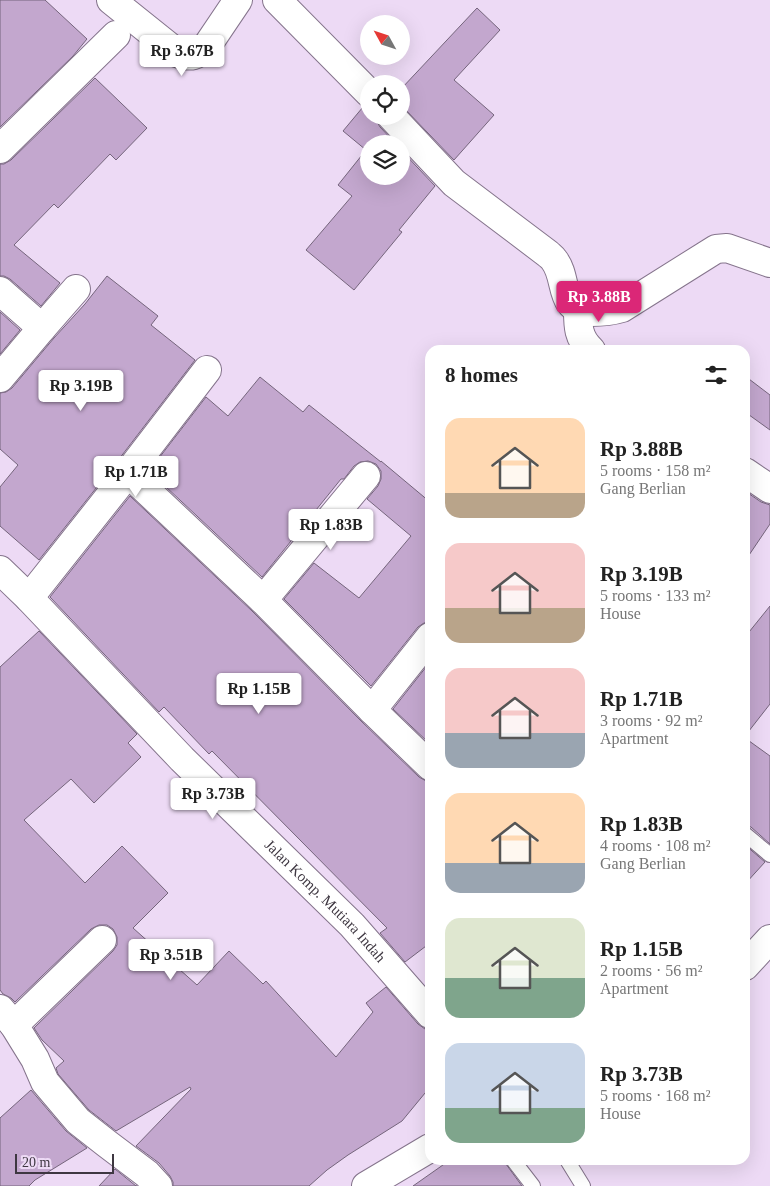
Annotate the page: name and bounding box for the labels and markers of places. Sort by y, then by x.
pin: Rp 3.67B [130,34,234,77]
pin: Rp 3.88B [547,280,651,323]
pin: Rp 3.19B [29,370,133,412]
pin: Rp 1.71B [84,456,188,498]
pin: Rp 1.83B [279,508,383,551]
pin: Rp 1.15B [207,672,311,715]
pin: Rp 3.73B [161,778,265,820]
pin: Rp 3.51B [119,938,223,981]

